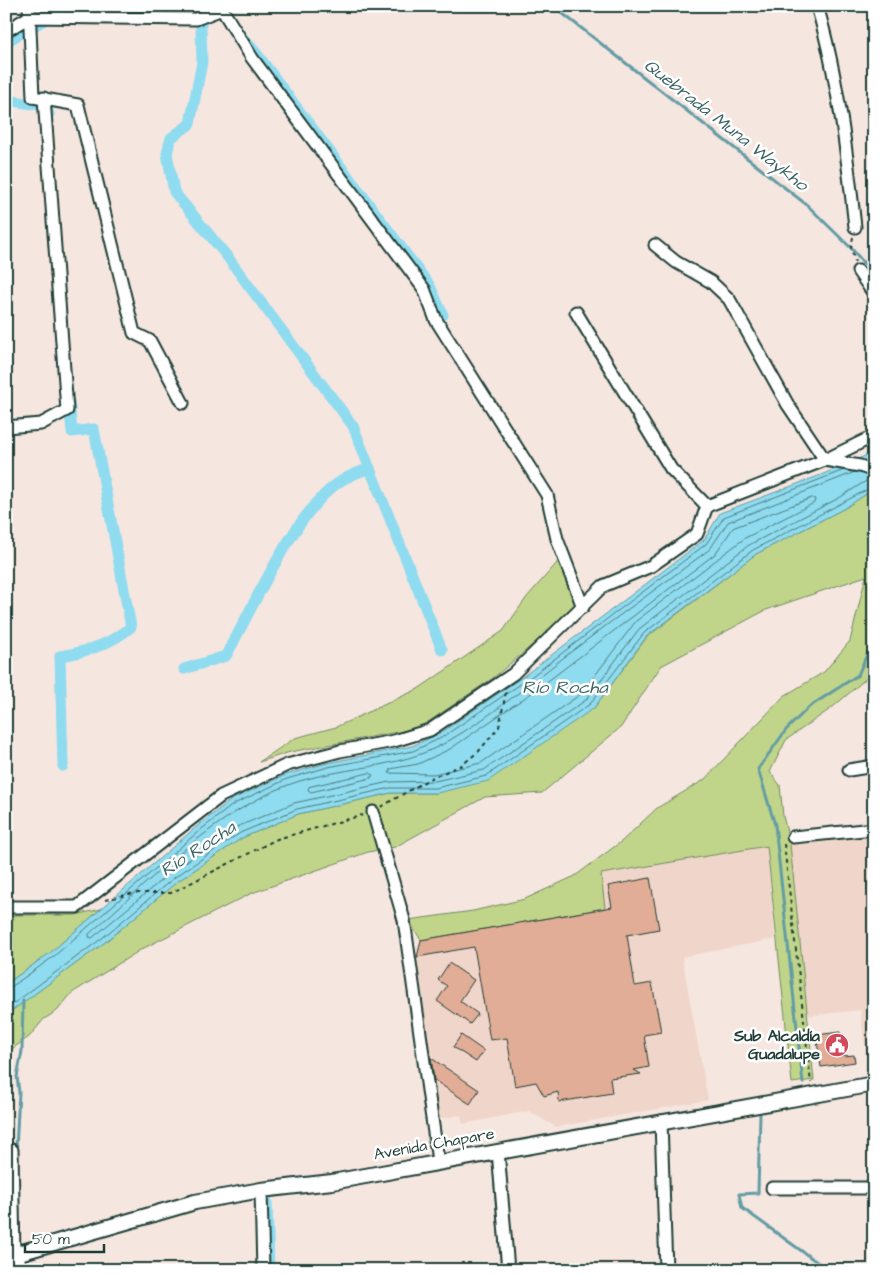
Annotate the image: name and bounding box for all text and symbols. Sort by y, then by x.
water label: Quebrada Muna Waykho [638,53,815,199]
water label: Río Rocha [522,675,608,700]
water label: Río Rocha [155,815,241,883]
place label: Sub Alcaldía Guadalupe [733,1025,821,1065]
public building icon: Sub Alcaldía Guadalupe [824,1032,850,1058]
street label: Avenida Chapare [372,1122,496,1165]
scale bar [25,1221,104,1253]
text: 50 m [32,1229,70,1250]

